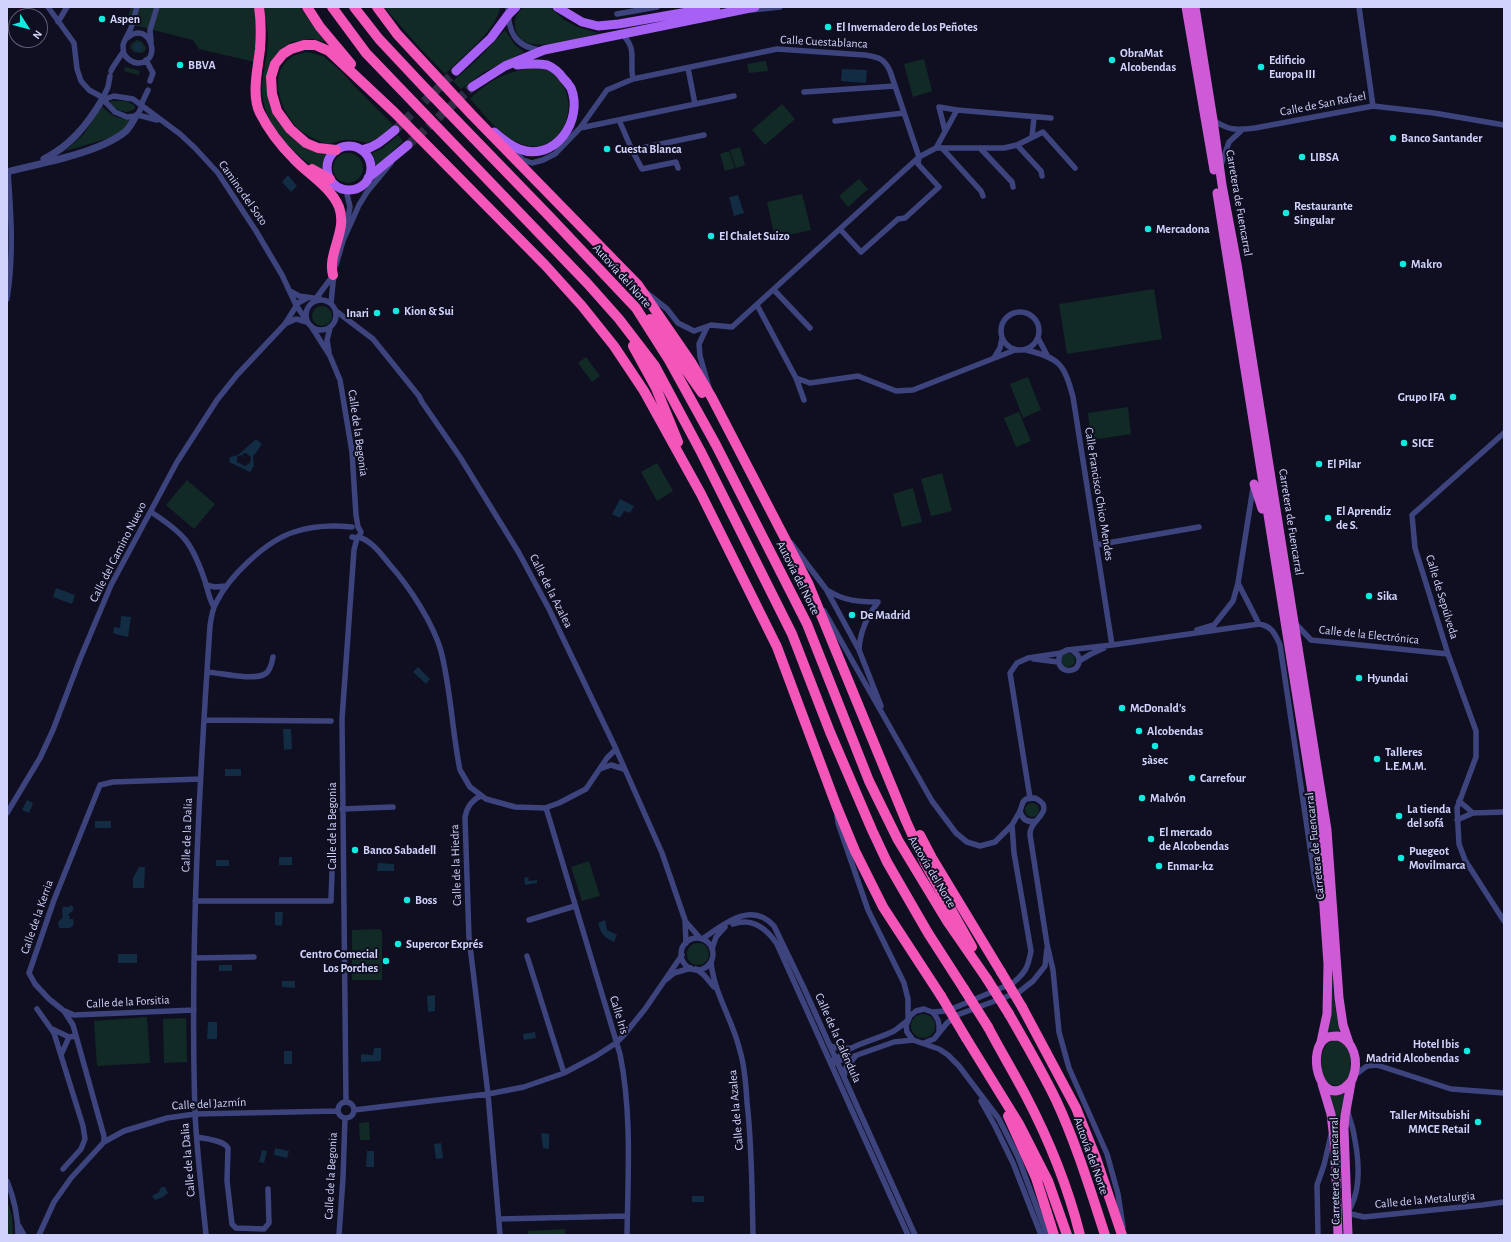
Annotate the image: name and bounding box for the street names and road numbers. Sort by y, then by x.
street label: Calle Cuestablanca [780,33,868,51]
street label: Calle de San Rafael [1279,89,1367,119]
street label: Carretera de Fuencarral [1223,149,1255,257]
street label: Camino del Soto [215,158,271,228]
street label: Autovía del Norte [589,241,655,311]
street label: Calle de la Begonia [345,389,371,477]
street label: Calle Francisco Chico Mendes [1081,426,1117,562]
street label: Carretera de Fuencarral [1275,468,1307,576]
street label: Calle del Camino Nuevo [86,499,150,605]
street label: Autovía del Norte [773,539,823,617]
street label: Calle de la Azalea [526,552,576,630]
street label: Calle de Sepúlveda [1422,553,1462,641]
street label: Calle de la Electrónica [1318,623,1420,647]
street label: Calle de la Begonia [325,782,339,870]
street label: Carretera de Fuencarral [1302,792,1328,900]
street label: Calle de la Dalia [179,798,195,872]
street label: Calle de la Hiedra [447,824,465,906]
street label: Autovía del Norte [905,833,959,911]
street label: Calle de la Kerria [18,878,56,956]
street label: Calle de la Caléndula [812,991,864,1085]
street label: Calle de la Forsitia [86,993,170,1011]
street label: Calle Iris [606,994,632,1036]
street label: Calle de la Azalea [725,1069,747,1151]
street label: Calle del Jazmín [171,1095,247,1113]
street label: Autovía del Norte [1070,1115,1112,1197]
street label: Carretera de Fuencarral [1327,1117,1343,1225]
street label: Calle de la Dalia [178,1122,198,1198]
street label: Calle de la Begonia [322,1132,340,1220]
street label: Calle de la Metalurgia [1374,1188,1476,1212]

